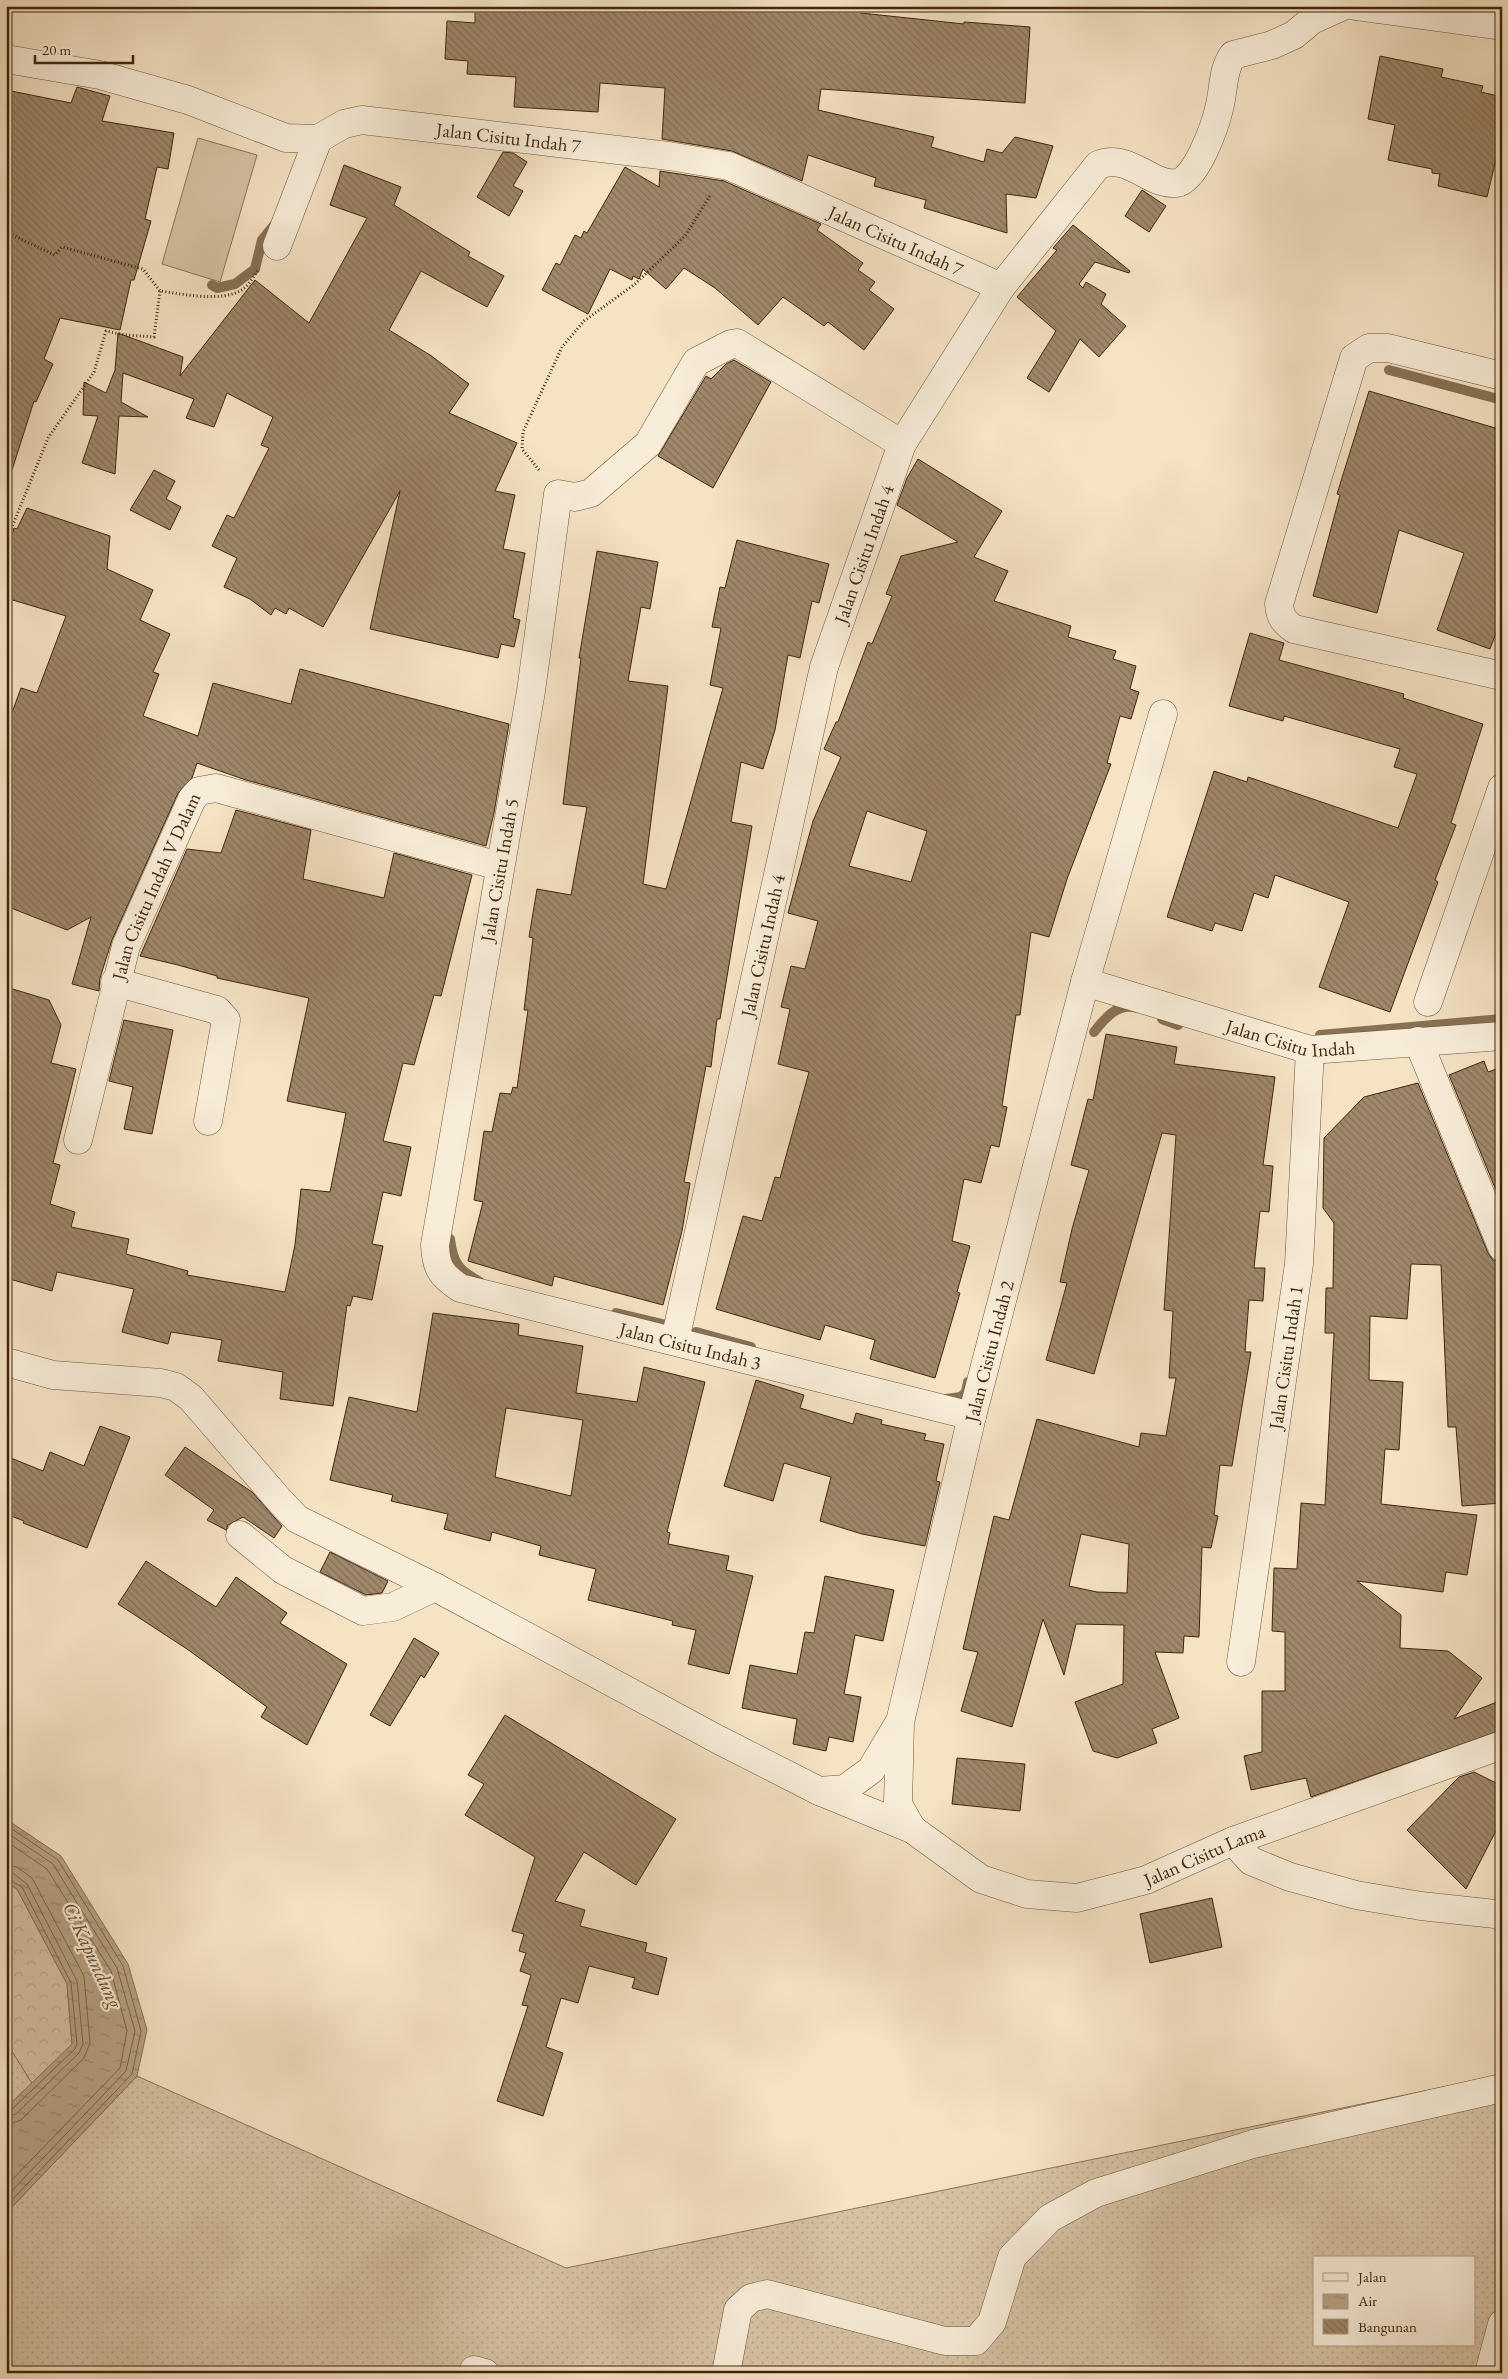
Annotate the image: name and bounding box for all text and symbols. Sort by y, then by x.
scale bar [35,32,132,64]
text: 20 m [42,40,71,59]
street label: Jalan Cisitu Indah 7 [433,117,583,159]
street label: Jalan Cisitu Indah 7 [822,199,968,282]
street label: Jalan Cisitu Indah 4 [828,481,900,629]
street label: Jalan Cisitu Indah V Dalam [106,789,206,985]
street label: Jalan Cisitu Indah 5 [474,796,524,946]
street label: Jalan Cisitu Indah 4 [734,871,791,1021]
street label: Jalan Cisitu Indah [1221,1013,1356,1063]
street label: Jalan Cisitu Indah 2 [959,1278,1020,1426]
street label: Jalan Cisitu Indah 1 [1263,1284,1309,1433]
street label: Jalan Cisitu Indah 3 [615,1316,764,1376]
street label: Jalan Cisitu Lama [1138,1818,1269,1893]
water label: Ci Kapundung [57,1898,129,2013]
legend [1313,2256,1476,2346]
text: Jalan [1356,2267,1387,2286]
text: Air [1357,2291,1377,2310]
text: Bangunan [1358,2317,1417,2336]

